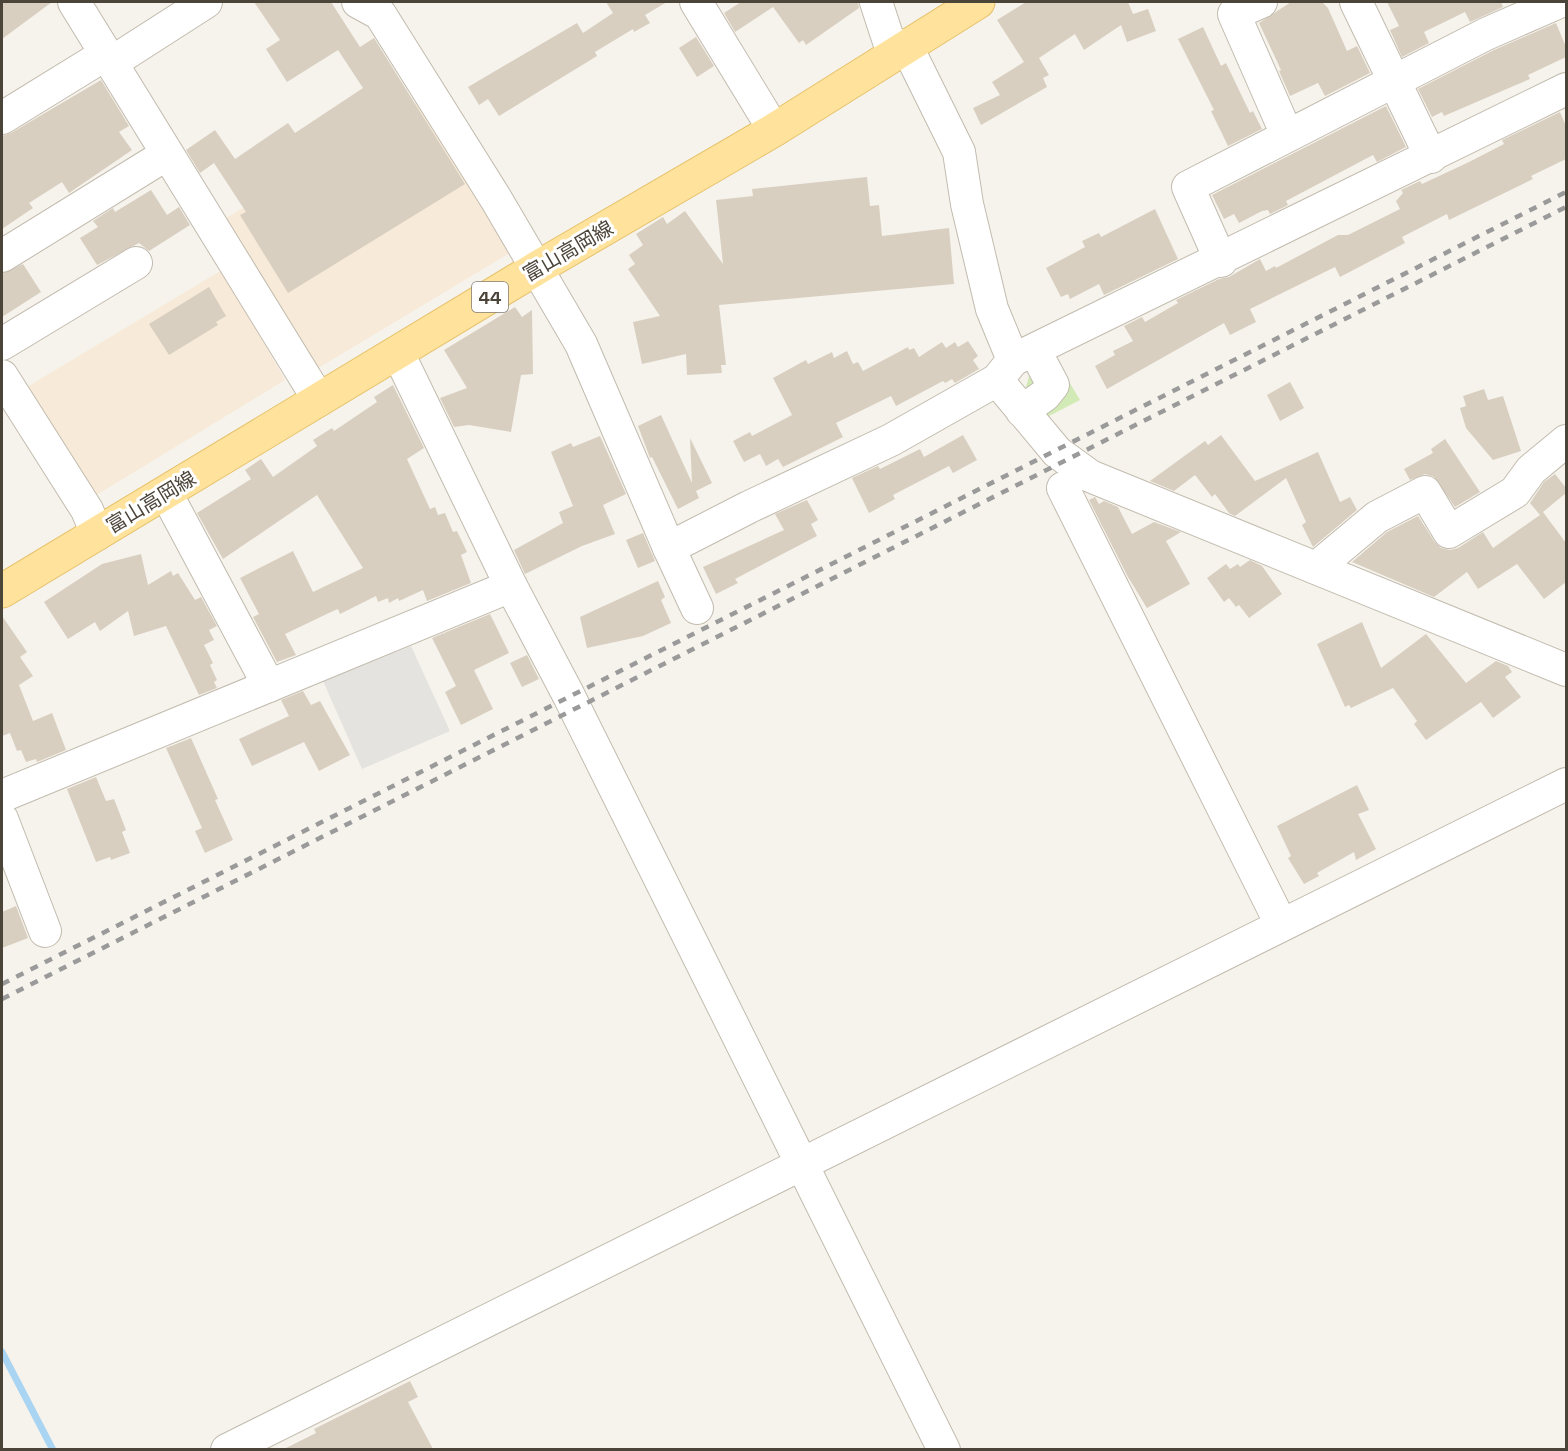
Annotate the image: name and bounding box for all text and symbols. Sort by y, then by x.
street label: 富山高岡線 [518,215,618,287]
road number: 44 [472,282,508,312]
street label: 富山高岡線 [101,465,201,539]

